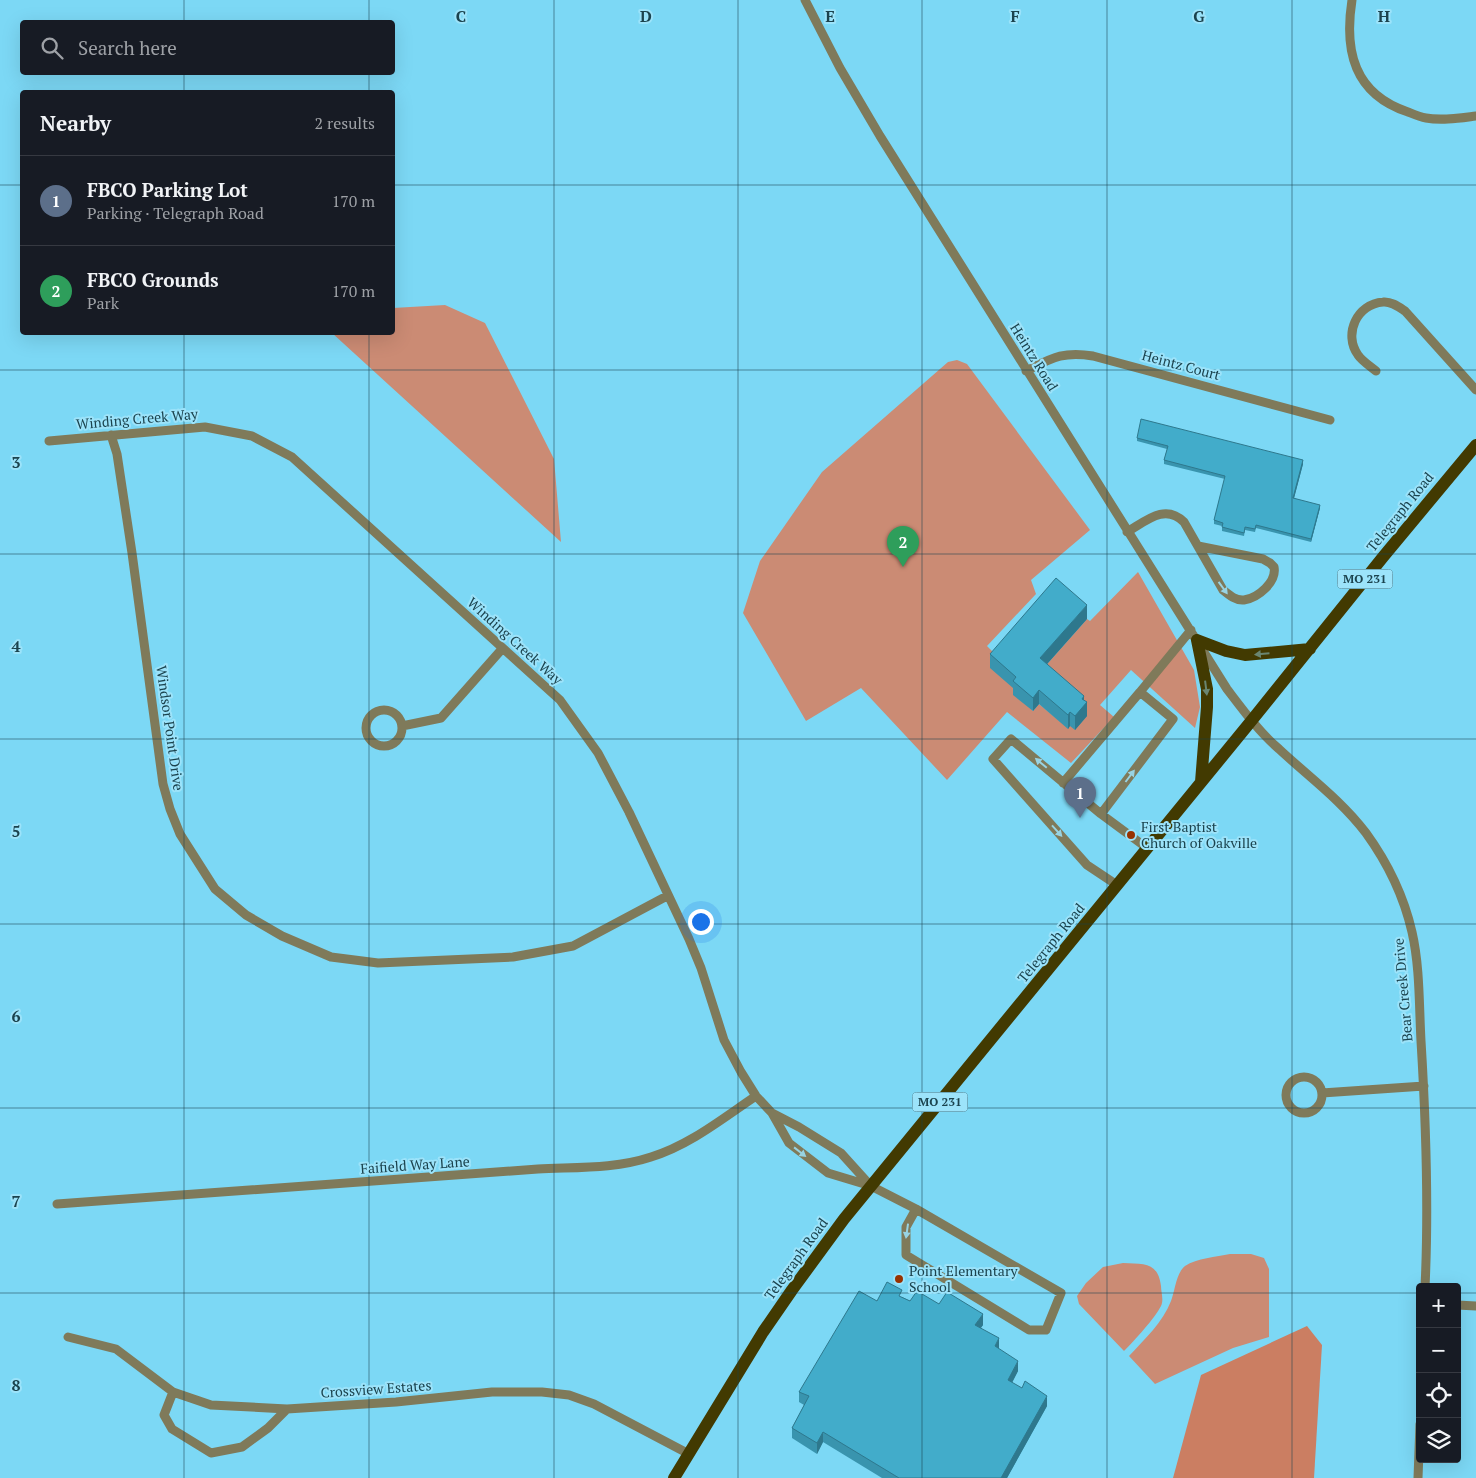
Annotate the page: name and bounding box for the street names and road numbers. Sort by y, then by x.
street label: Heintz Road [1006,319,1063,394]
street label: Heintz Court [1140,345,1223,384]
street label: Winding Creek Way [75,404,200,433]
street label: Telegraph Road [1362,468,1438,555]
road number: MO 231 [1338,570,1392,588]
street label: Winding Creek Way [464,593,568,689]
street label: Windsor Point Drive [152,664,189,792]
street label: Telegraph Road [1013,899,1089,986]
street label: Bear Creek Drive [1389,937,1416,1043]
road number: MO 231 [912,1092,968,1112]
street label: Faifield Way Lane [360,1151,470,1178]
street label: Telegraph Road [759,1214,832,1303]
street label: Crossview Estates [320,1375,432,1402]

